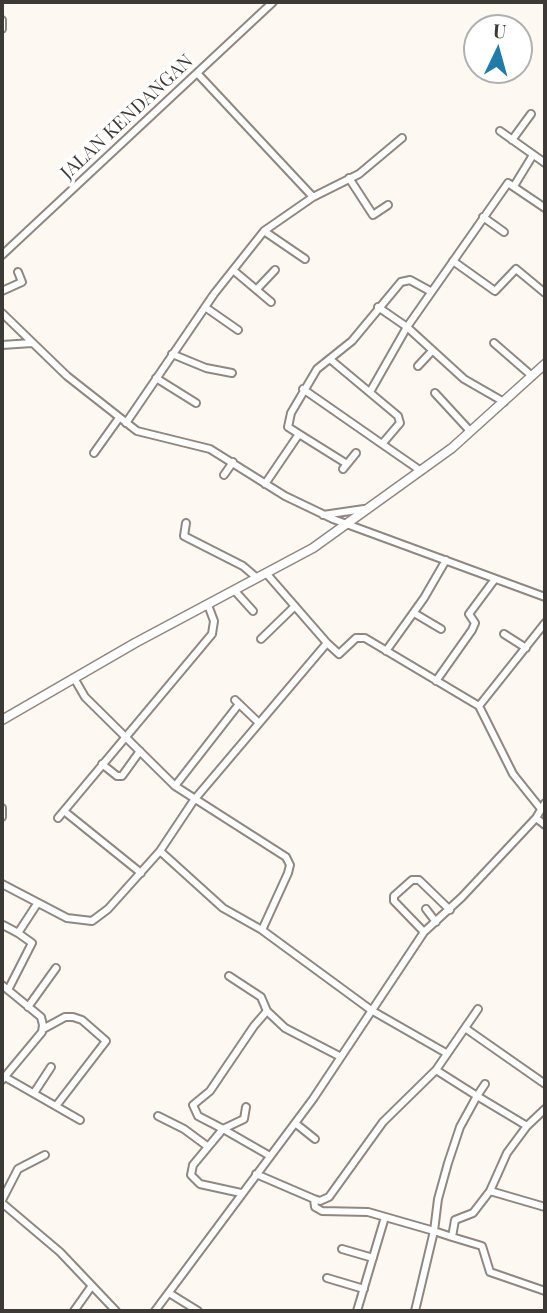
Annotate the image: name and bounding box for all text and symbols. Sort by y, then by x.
north arrow [463,14,533,84]
text: U [492,17,507,44]
street label: JALAN KENDANGAN [56,50,198,184]

